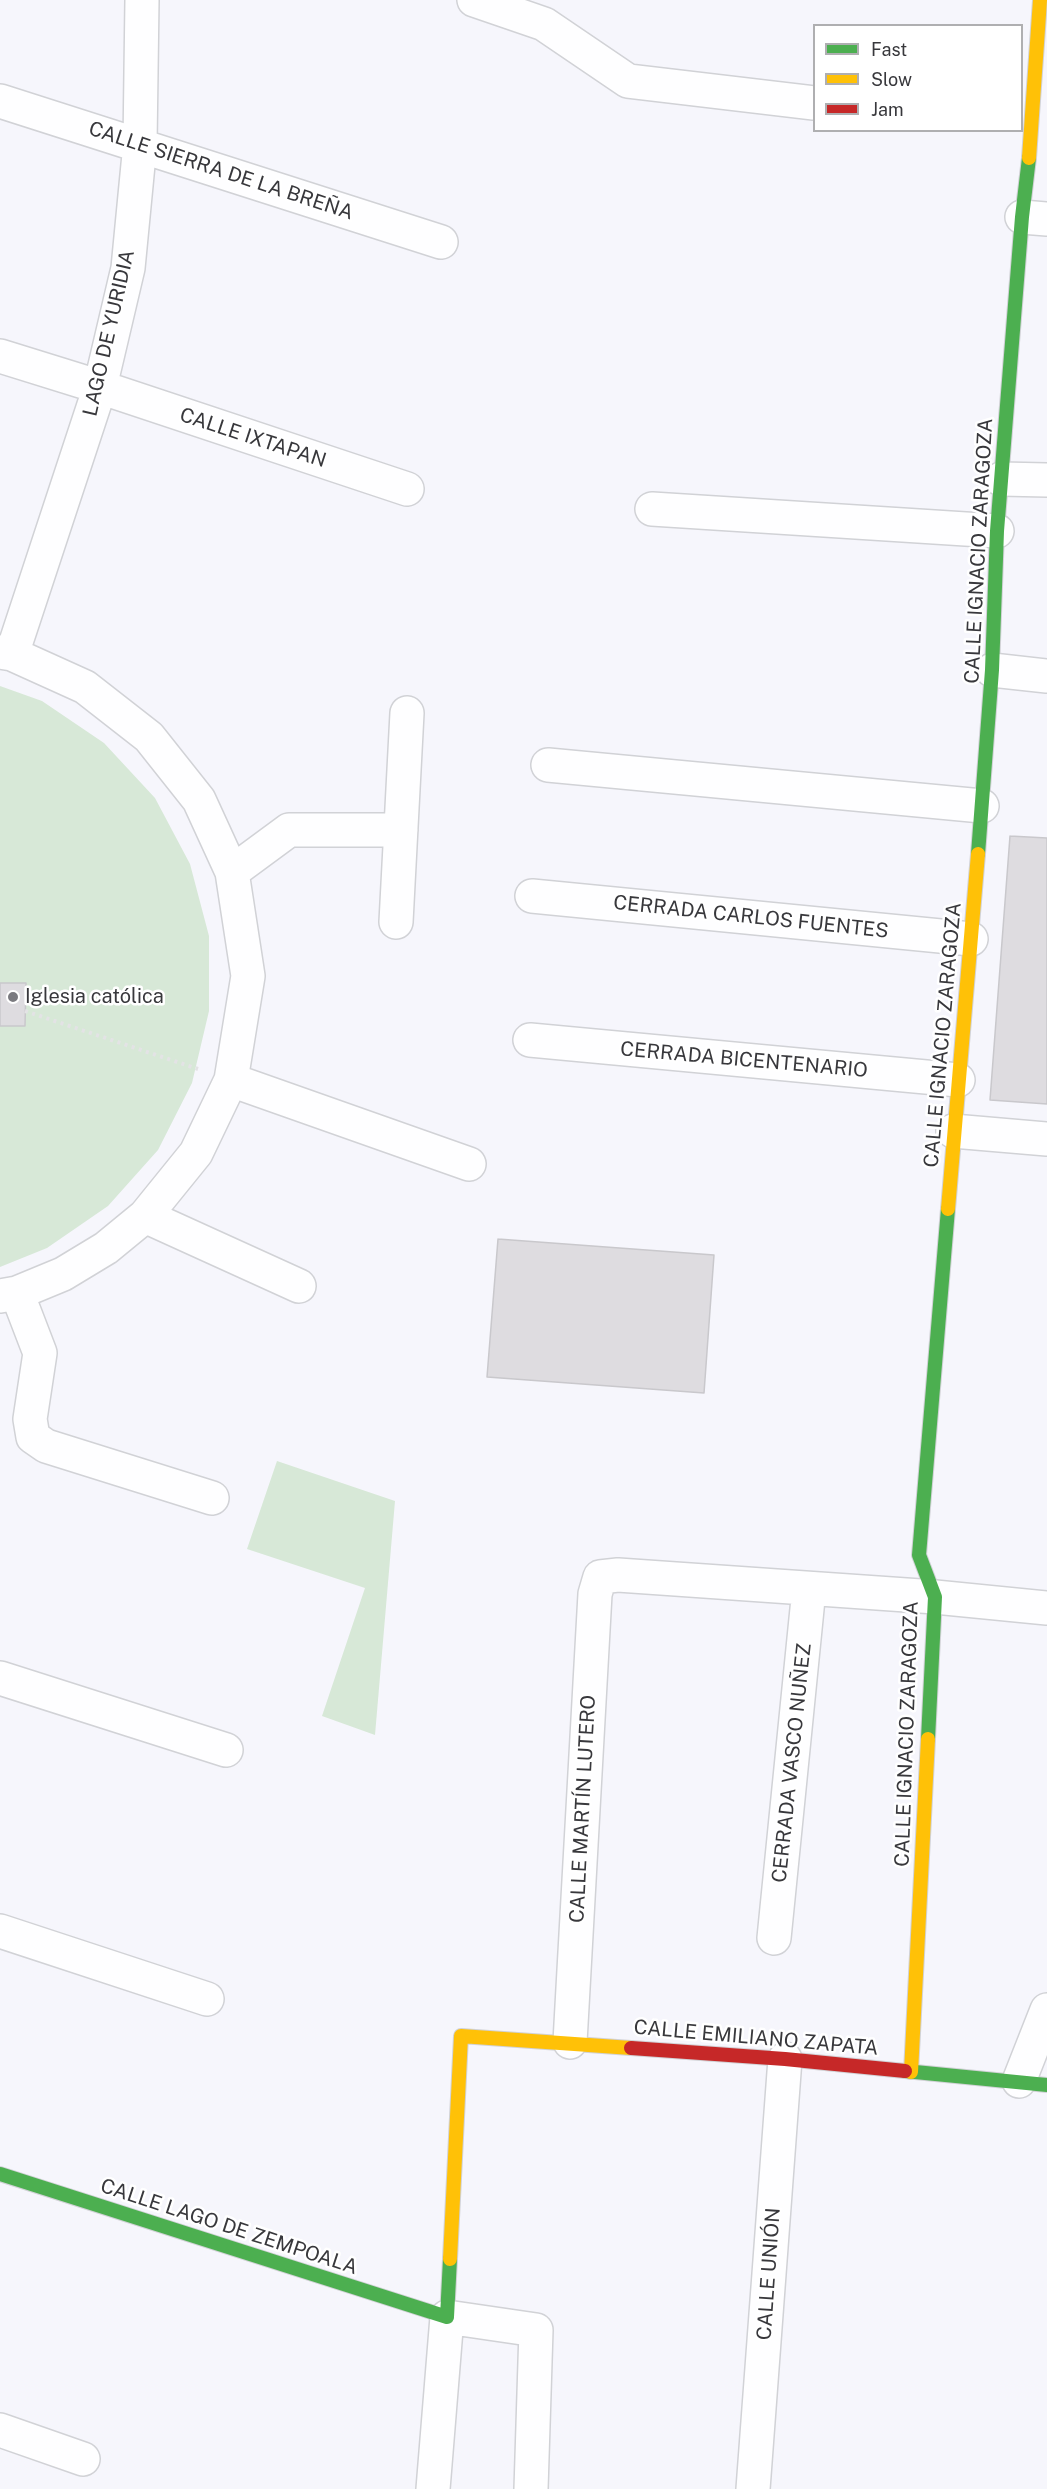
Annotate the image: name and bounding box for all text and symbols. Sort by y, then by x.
legend [813,24,1023,132]
text: Fast [871,39,907,60]
text: Slow [871,69,912,90]
text: Jam [871,99,904,120]
street label: CALLE SIERRA DE LA BREÑA [86,117,356,225]
street label: LAGO DE YURIDIA [78,248,140,418]
street label: CALLE IXTAPAN [177,403,329,473]
street label: CALLE IGNACIO ZARAGOZA [960,418,998,684]
street label: CERRADA CARLOS FUENTES [612,891,890,943]
street label: CALLE IGNACIO ZARAGOZA [919,902,967,1168]
place label: Iglesia católica [25,985,164,1009]
marker: Iglesia católica [6,990,20,1004]
street label: CERRADA BICENTENARIO [619,1037,869,1083]
street label: CALLE IGNACIO ZARAGOZA [890,1601,924,1867]
street label: CERRADA VASCO NUÑEZ [767,1642,817,1884]
street label: CALLE MARTÍN LUTERO [565,1694,601,1924]
street label: CALLE EMILIANO ZAPATA [633,2015,879,2061]
street label: CALLE LAGO DE ZEMPOALA [97,2174,361,2280]
street label: CALLE UNIÓN [752,2207,786,2341]

